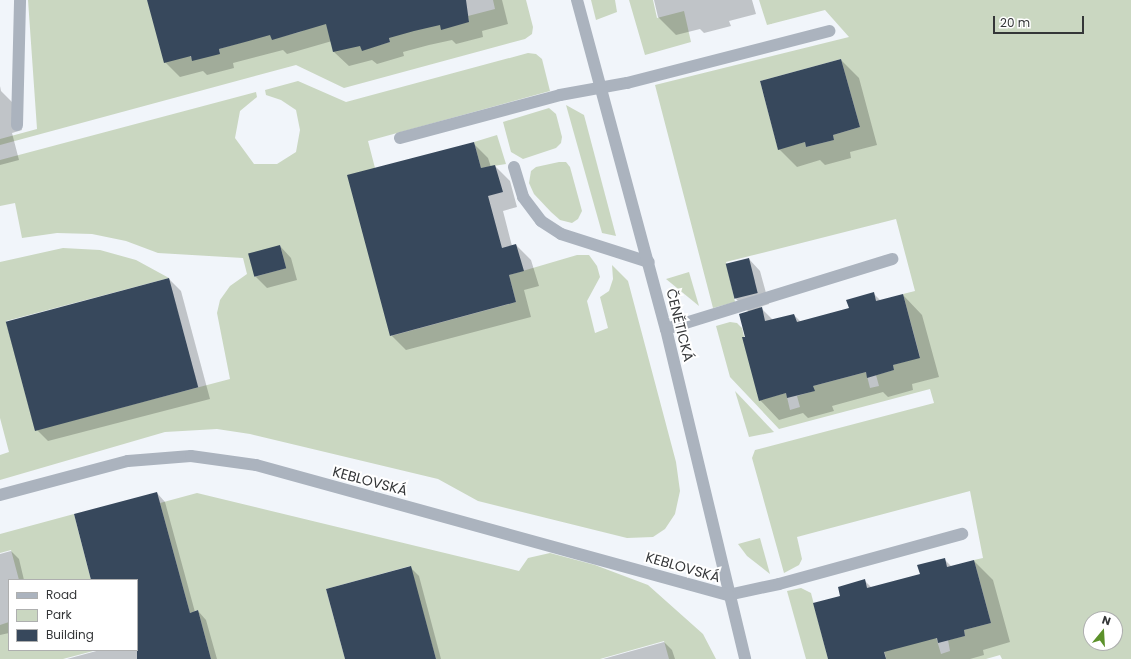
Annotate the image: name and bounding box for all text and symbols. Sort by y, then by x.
scale bar [995,8,1086,34]
text: 20 m [1000,14,1030,31]
street label: ČENĚTICKÁ [663,287,697,363]
street label: KEBLOVSKÁ [331,463,409,499]
street label: KEBLOVSKÁ [644,548,722,586]
legend [8,579,138,651]
text: Road [46,586,77,603]
text: Park [46,606,72,623]
north arrow [1083,611,1123,651]
text: N [1100,612,1113,629]
text: Building [46,626,94,643]

